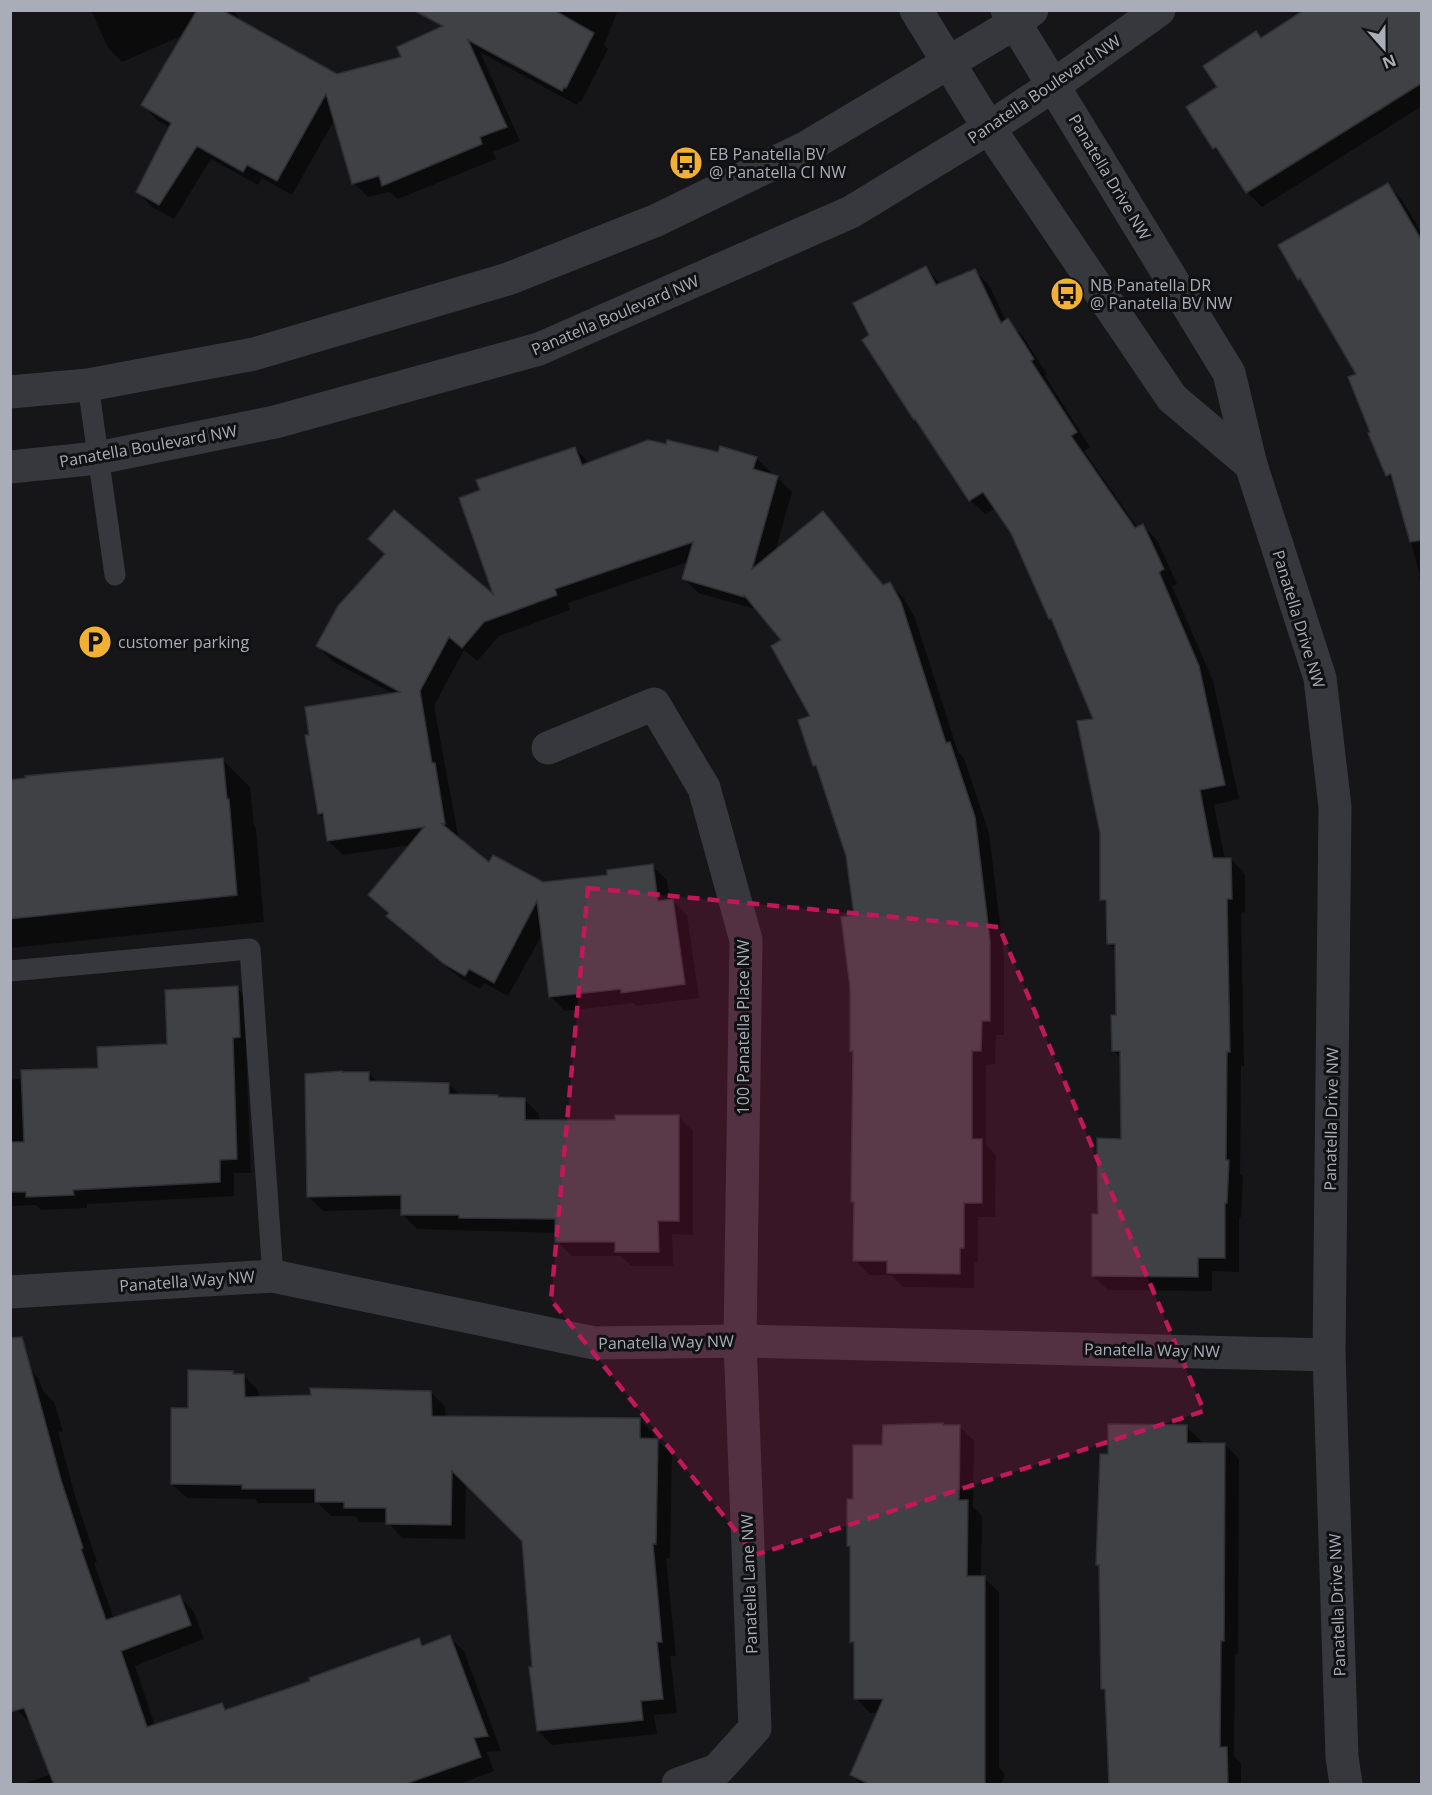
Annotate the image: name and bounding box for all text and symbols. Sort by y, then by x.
north arrow [1354,18,1414,78]
street label: Panatella Boulevard NW [963,29,1125,148]
text: N [1379,49,1399,75]
street label: Panatella Drive NW [1064,110,1156,244]
place label: EB Panatella BV @ Panatella CI NW [709,143,846,183]
bus stop icon: EB Panatella BV @ Panatella CI NW [668,145,704,181]
street label: Panatella Boulevard NW [528,270,702,360]
place label: NB Panatella DR @ Panatella BV NW [1090,274,1233,314]
bus stop icon: NB Panatella DR @ Panatella BV NW [1049,276,1085,312]
street label: Panatella Boulevard NW [57,419,239,472]
street label: Panatella Drive NW [1268,547,1331,691]
parking icon: customer parking [77,624,113,660]
place label: customer parking [118,631,249,653]
street label: 100 Panatella Place NW [732,939,754,1114]
street label: Panatella Drive NW [1319,1047,1343,1191]
street label: Panatella Way NW [119,1265,256,1297]
street label: Panatella Way NW [598,1330,734,1354]
street label: Panatella Way NW [1084,1338,1220,1362]
street label: Panatella Lane NW [736,1513,762,1654]
street label: Panatella Drive NW [1324,1533,1350,1677]

